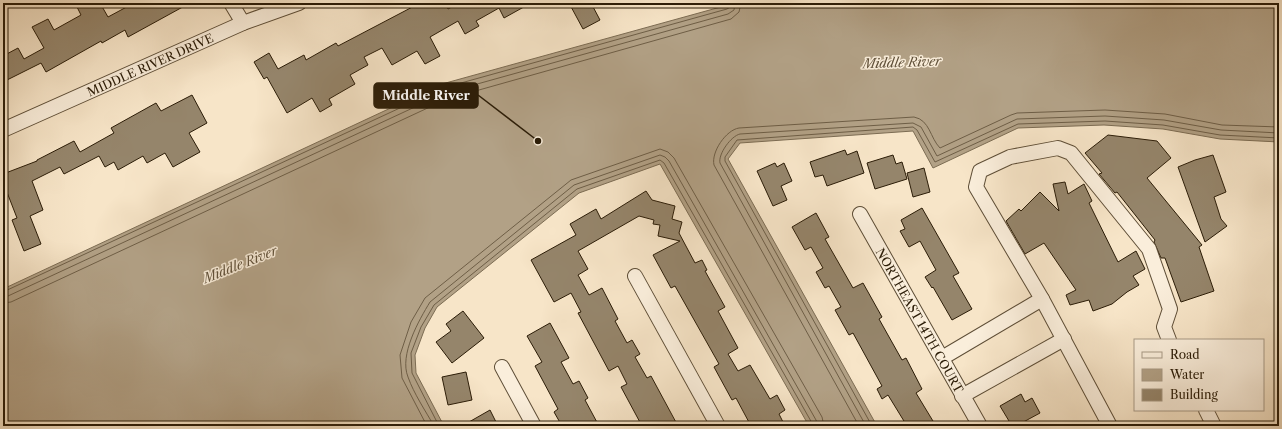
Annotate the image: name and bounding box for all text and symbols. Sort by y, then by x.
street label: MIDDLE RIVER DRIVE [84,30,216,99]
water label: Middle River [860,53,942,71]
callout: Middle River [374,83,478,108]
text: Middle River [382,87,470,103]
water label: Middle River [199,242,280,287]
street label: NORTHEAST 14TH COURT [873,245,967,395]
legend [1134,339,1264,411]
text: Road [1170,347,1200,362]
text: Water [1169,367,1204,382]
text: Building [1170,387,1218,402]

